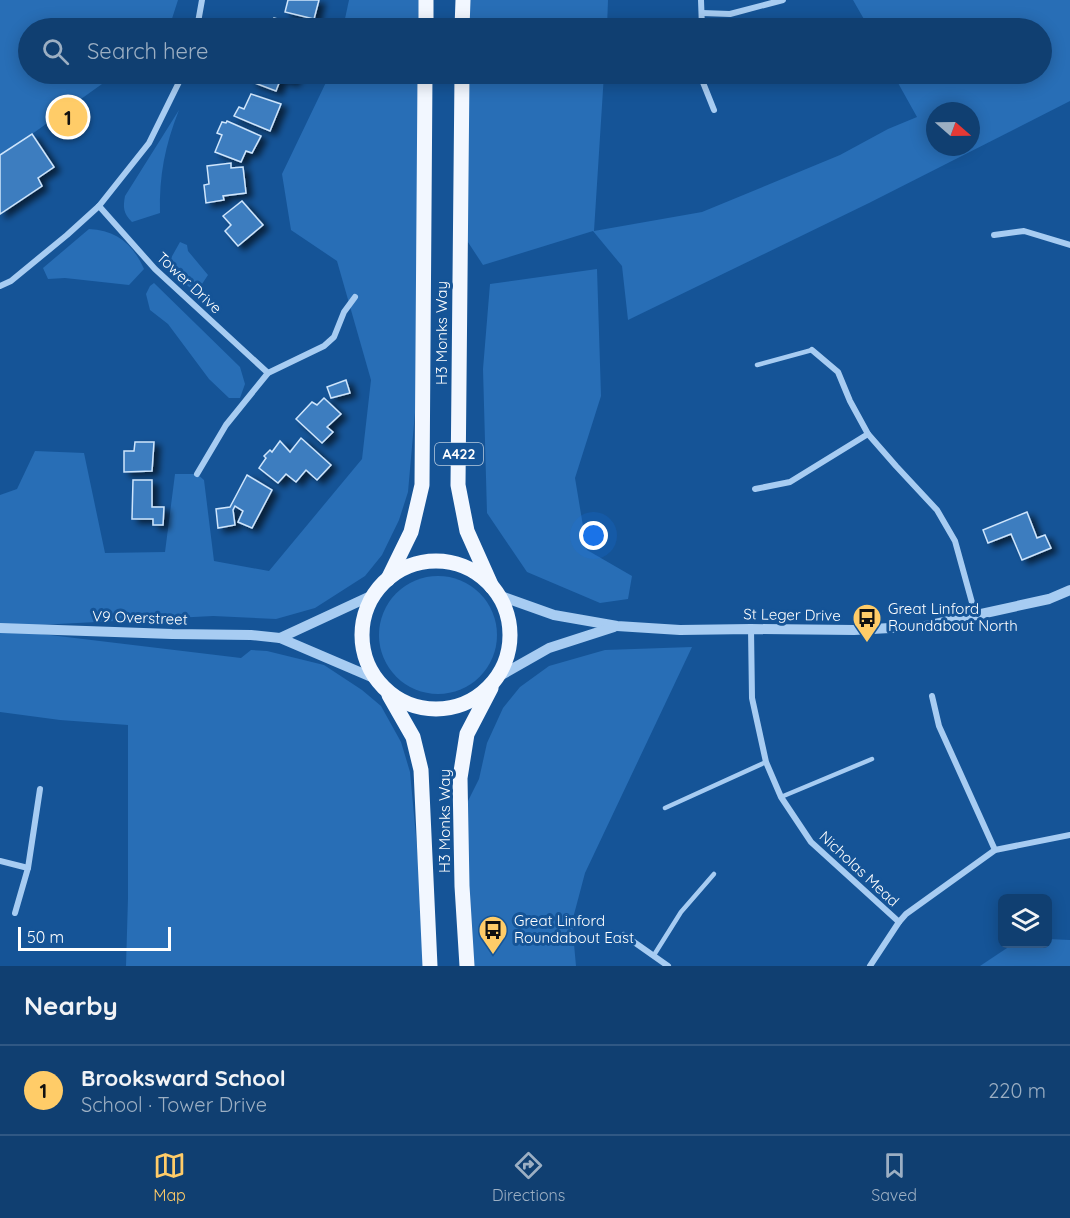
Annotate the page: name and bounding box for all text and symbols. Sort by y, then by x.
search box [18,18,1052,84]
icon: search [39,35,72,68]
text: Search here [87,37,208,65]
pin: 1 [48,94,88,140]
north arrow [926,102,980,156]
street label: Tower Drive [153,248,226,318]
street label: H3 Monks Way [432,281,451,385]
road number: A422 [435,443,483,465]
your location [579,521,608,550]
place label: Great Linford Roundabout North [888,599,1018,635]
bus stop icon: Great Linford Roundabout North [851,602,883,644]
street label: St Leger Drive [743,604,841,625]
street label: V9 Overstreet [92,606,188,629]
street label: H3 Monks Way [435,769,454,873]
street label: Nicholas Mead [815,827,903,910]
map controls [998,894,1052,948]
button: layers [998,894,1052,948]
place label: Great Linford Roundabout East [514,911,634,947]
bus stop icon: Great Linford Roundabout East [477,914,509,956]
scale bar [18,924,171,952]
text: 50 m [27,927,64,947]
text: Nearby [24,989,118,1022]
text: Brooksward School [81,1064,286,1092]
text: 1 [40,1078,47,1103]
text: 220 m [988,1078,1046,1103]
text: School · Tower Drive [81,1092,267,1117]
tab: Map [153,1149,186,1205]
tab: Directions [492,1149,565,1205]
tab: Saved [871,1149,917,1205]

